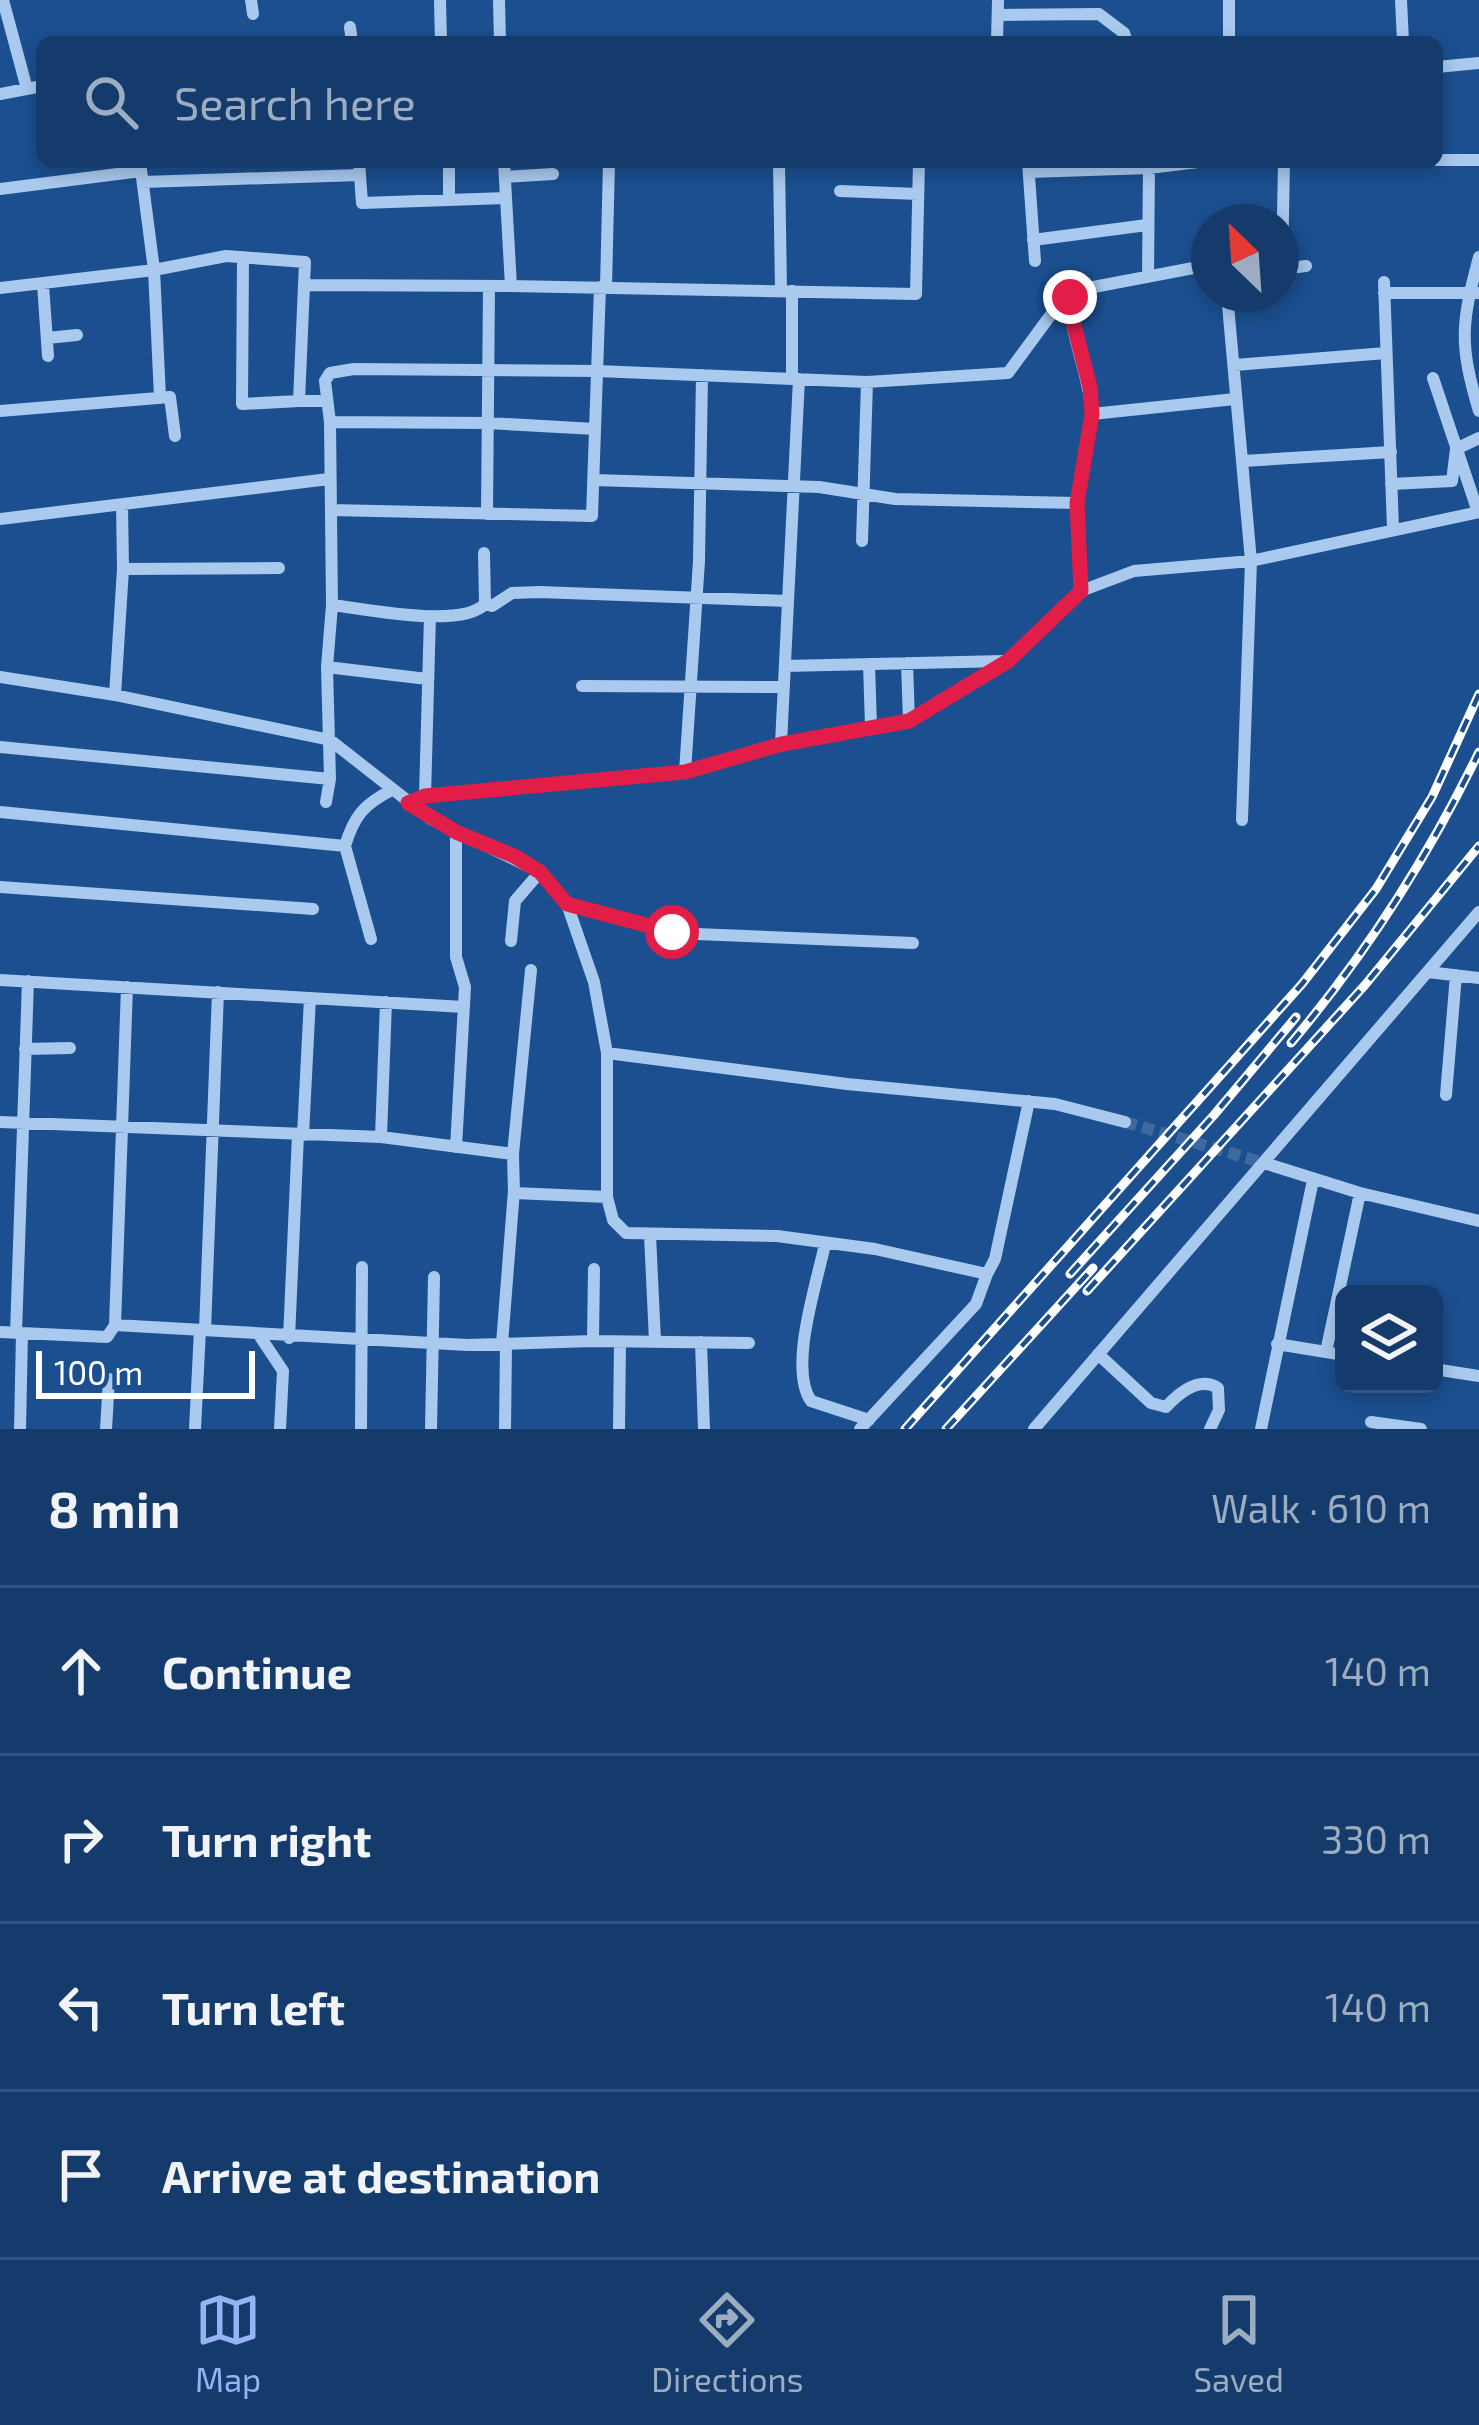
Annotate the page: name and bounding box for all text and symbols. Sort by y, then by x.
search box [36,36,1443,168]
icon: search [78,69,144,135]
text: Search here [174,75,416,129]
north arrow [1191,204,1299,312]
route end [1043,270,1097,324]
route start [645,905,699,959]
map controls [1335,1285,1443,1393]
button: layers [1335,1285,1443,1393]
scale bar [36,1345,255,1398]
text: 100 m [54,1352,143,1392]
text: 8 min [48,1477,180,1538]
text: Walk · 610 m [1211,1484,1431,1531]
icon: ahead [48,1638,114,1704]
text: Continue [162,1644,352,1698]
text: 140 m [1325,1647,1431,1694]
icon: right [48,1806,114,1872]
text: Turn right [162,1812,371,1866]
text: 330 m [1321,1815,1431,1862]
icon: left [48,1974,114,2040]
text: Turn left [162,1980,345,2034]
text: 140 m [1325,1983,1431,2030]
icon: arrive [48,2142,114,2208]
text: Arrive at destination [162,2148,600,2202]
tab: Map [195,2287,261,2399]
tab: Directions [651,2287,803,2399]
tab: Saved [1193,2287,1284,2399]

